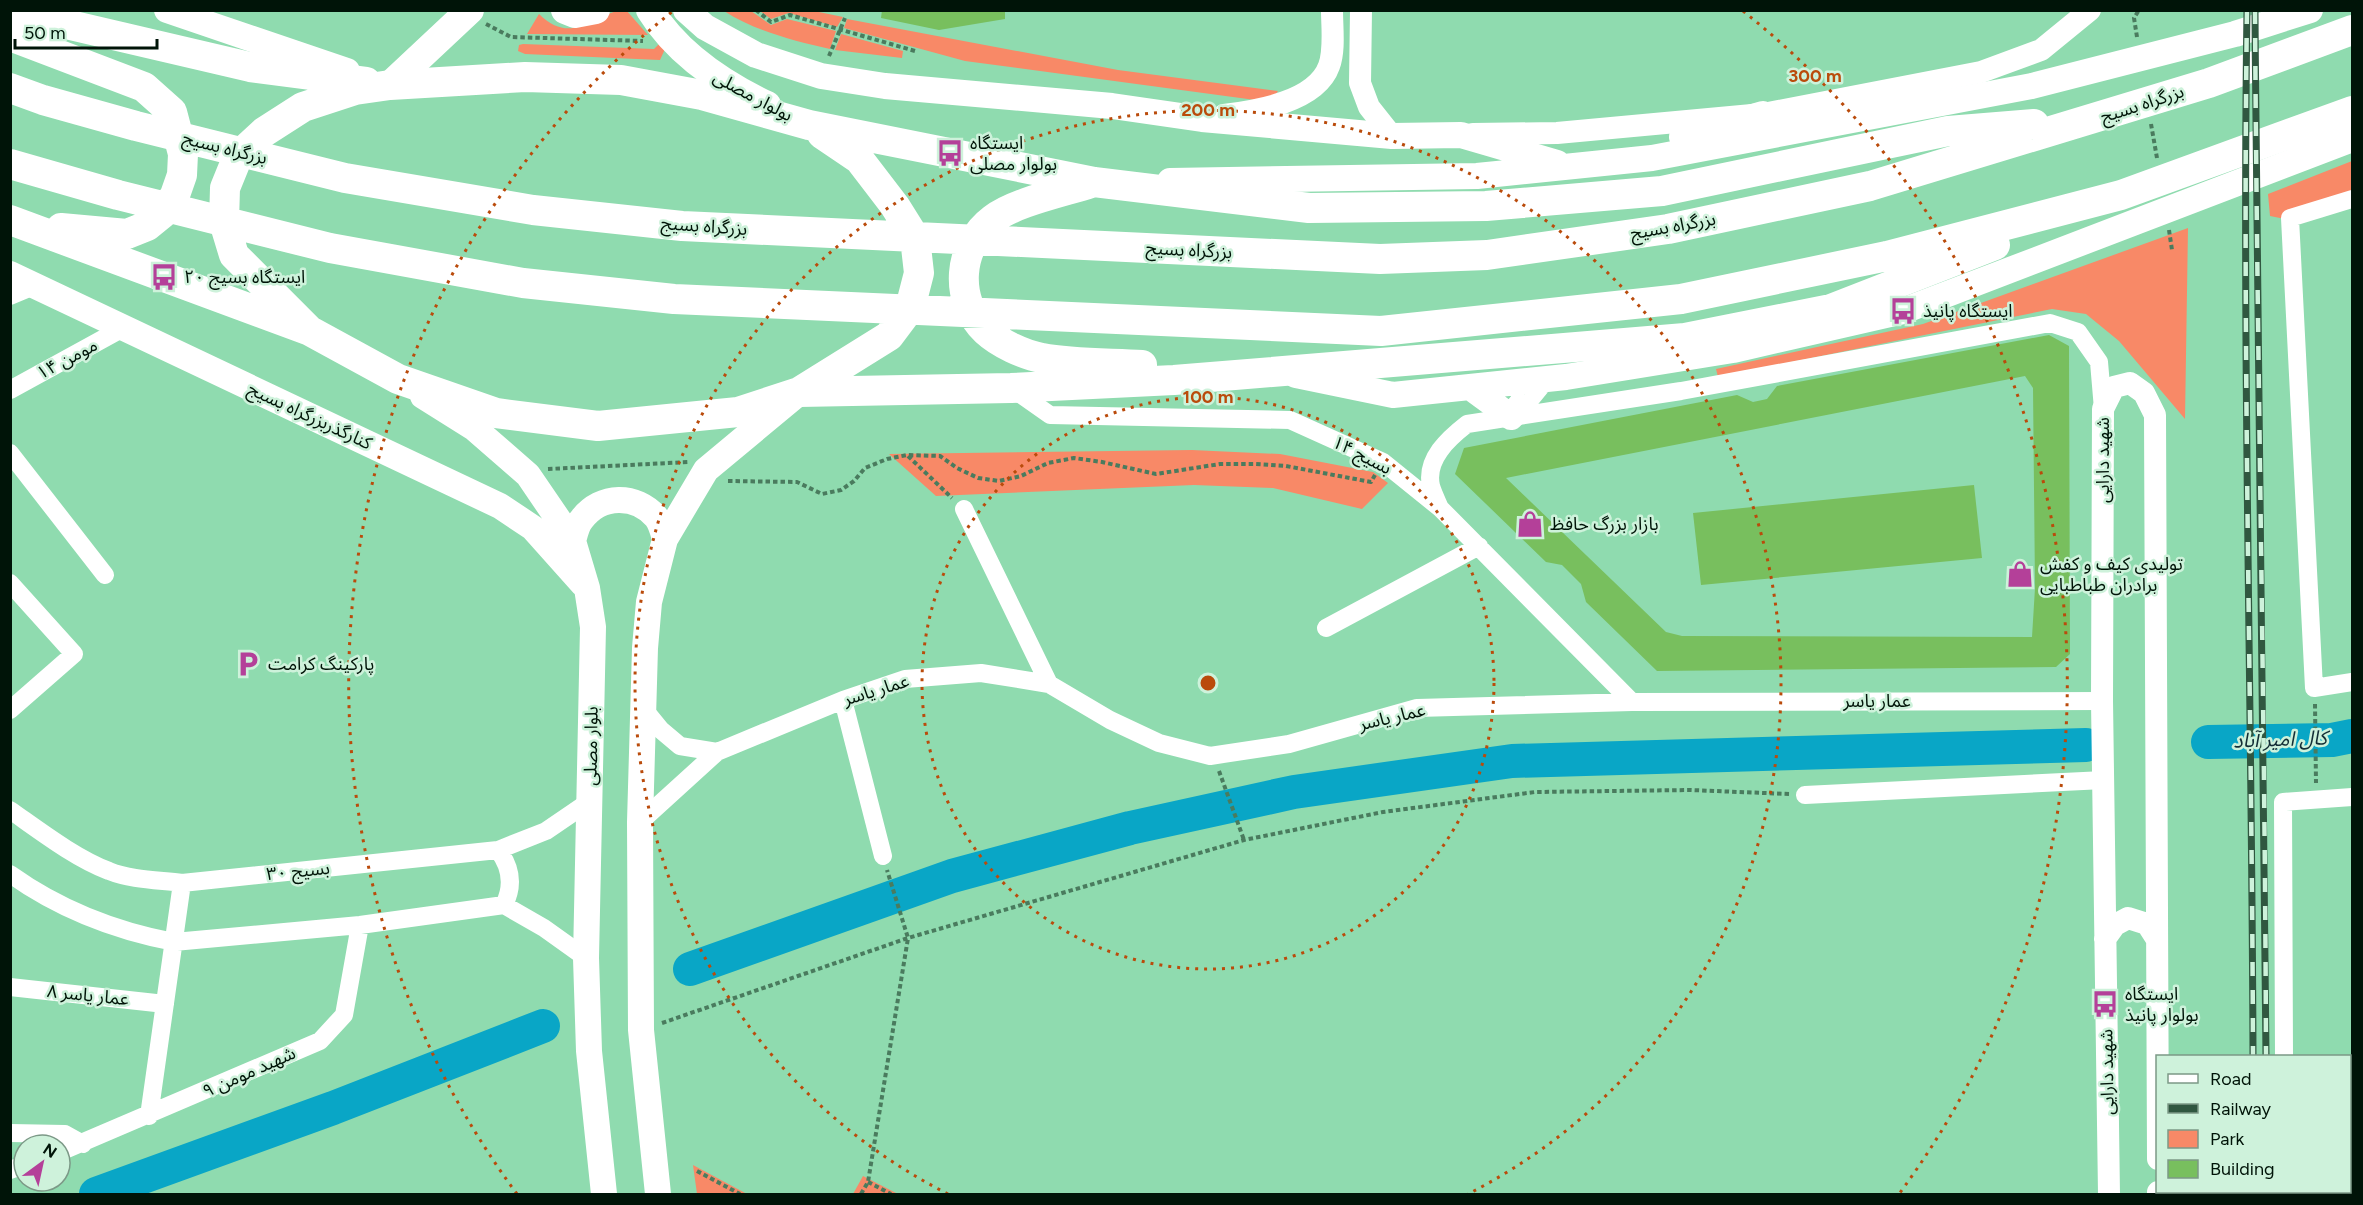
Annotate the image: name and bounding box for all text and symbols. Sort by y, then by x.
scale bar [15,12,158,50]
text: 50 m [24,22,66,44]
text: 300 m [1788,65,1842,87]
street label: بولوار مصلی [709,66,797,126]
street label: بزرگراه بسیج [2097,80,2187,130]
text: 200 m [1181,99,1235,121]
street label: بزرگراه بسیج [180,127,270,171]
place label: ایستگاه بولوار مصلی [970,132,1057,175]
bus stop icon: ایستگاه بولوار مصلی [935,138,965,168]
street label: بزرگراه بسیج [1628,208,1718,246]
street label: بزرگراه بسیج [660,212,748,242]
street label: بزرگراه بسیج [1145,237,1233,265]
bus stop icon: ایستگاه بسیج ۲۰ [149,262,179,292]
place label: ایستگاه بسیج ۲۰ [184,266,305,290]
bus stop icon: ایستگاه پانیذ [1888,296,1918,326]
place label: ایستگاه پانیذ [1923,300,2013,322]
street label: مومن ۱۴ [33,334,101,384]
street label: کنارگذربزرگراه بسیج [244,378,376,456]
text: 100 m [1183,386,1233,408]
street label: شهید دارایی [2092,417,2114,503]
street label: بسیج ۱۴ [1328,431,1395,481]
shop icon: بازار بزرگ حافظ [1515,509,1545,539]
place label: بازار بزرگ حافظ [1550,513,1659,535]
place label: تولیدی کیف و کفش برادران طباطبایی [2040,553,2183,596]
shop icon: تولیدی کیف و کفش برادران طباطبایی [2005,559,2035,589]
parking icon: پارکینگ کرامت [233,649,263,679]
place label: پارکینگ کرامت [268,653,374,675]
street label: عمار یاسر [840,670,912,711]
centre of rings [1198,673,1218,693]
street label: عمار یاسر [1842,690,1911,712]
street label: عمار یاسر [1356,699,1427,736]
street label: بلوار مصلی [579,706,603,786]
water label: کال امیر آباد [2233,725,2331,753]
street label: بسیج ۳۰ [265,857,331,887]
street label: عمار یاسر ۸ [46,980,130,1010]
place label: ایستگاه بولوار پانیذ [2125,983,2199,1026]
bus stop icon: ایستگاه بولوار پانیذ [2090,989,2120,1019]
street label: شهید دارایی [2095,1029,2119,1115]
street label: شهید مومن ۹ [199,1042,299,1102]
legend [2156,1055,2351,1193]
text: Road [2210,1068,2251,1090]
text: Railway [2210,1098,2272,1120]
text: Park [2210,1128,2245,1150]
north arrow [12,1133,72,1193]
text: N [40,1140,60,1162]
text: Building [2210,1158,2275,1180]

